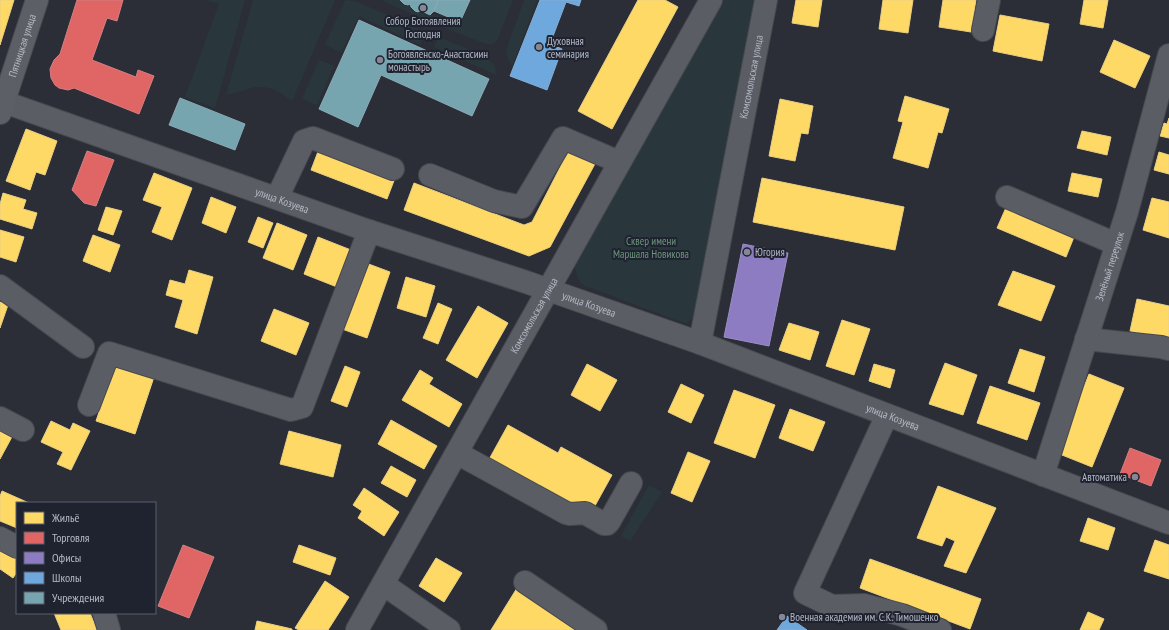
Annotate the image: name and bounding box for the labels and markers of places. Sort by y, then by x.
marker: Собор Богоявления Господня [418,3,428,13]
place label: Собор Богоявления Господня [385,14,461,41]
place label: Духовная семинария [547,34,589,61]
marker: Духовная семинария [534,42,544,52]
place label: Богоявленско-Анастасиин монастырь [388,47,488,74]
marker: Богоявленско-Анастасиин монастырь [375,55,385,65]
place label: Югория [755,245,785,259]
marker: Югория [742,247,752,257]
place label: Автоматика [1082,470,1127,484]
marker: Автоматика [1130,472,1140,482]
place label: Военная академия им. С.К. Тимошенко [790,610,939,624]
marker: Военная академия им. С.К. Тимошенко [777,612,787,622]

